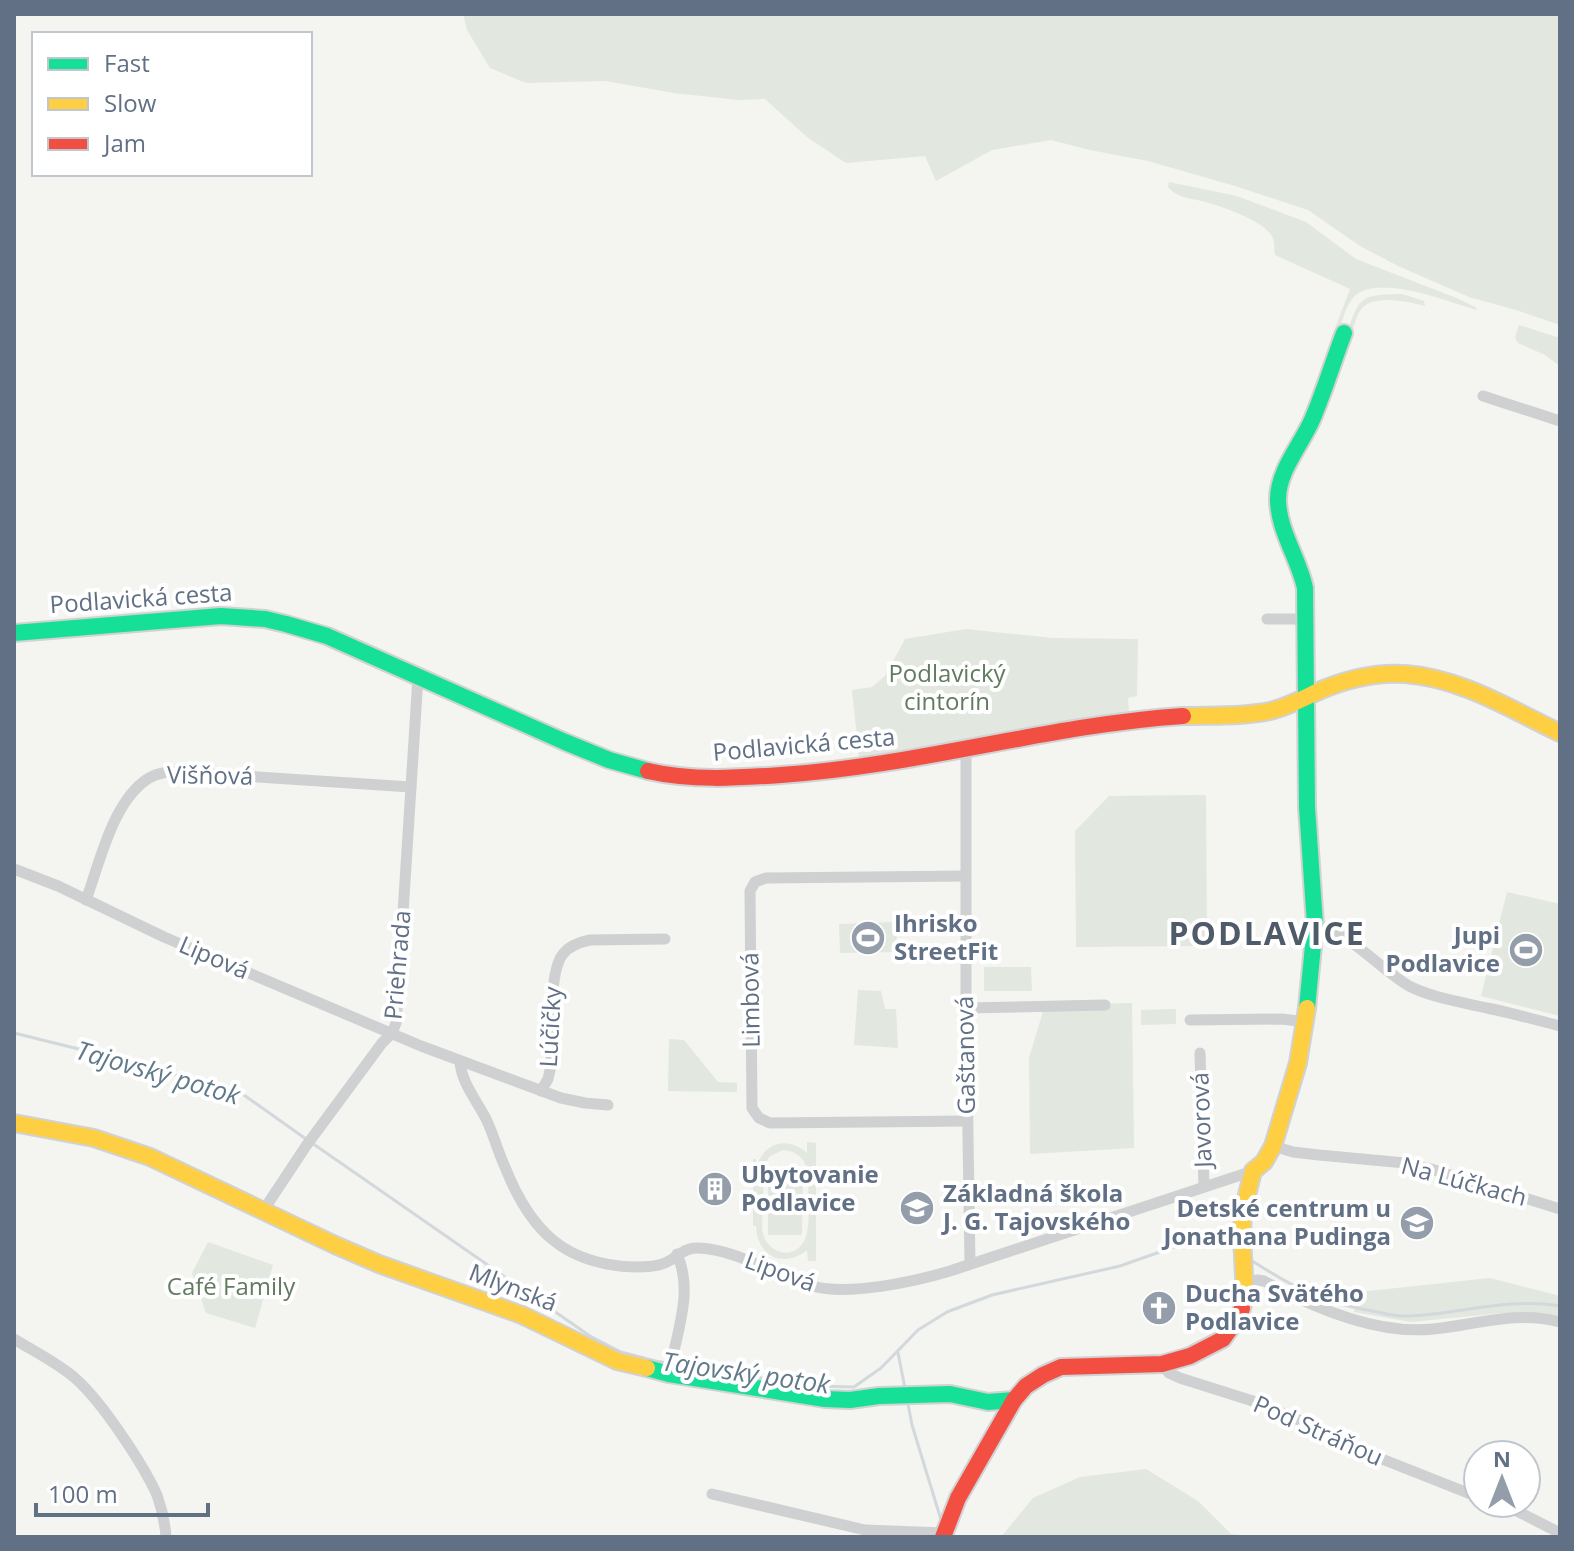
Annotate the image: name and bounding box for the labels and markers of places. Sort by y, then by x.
place label: Ihrisko StreetFit [894,906,998,967]
place label: Jupi Podlavice [1386,918,1500,979]
sports icon: Ihrisko StreetFit [849,919,887,957]
sports icon: Jupi Podlavice [1507,931,1545,969]
place label: Ubytovanie Podlavice [741,1157,879,1218]
building icon: Ubytovanie Podlavice [696,1170,734,1208]
place label: Základná škola J. G. Tajovského [941,1176,1130,1237]
school or university icon: Základná škola J. G. Tajovského [898,1189,936,1227]
place label: Detské centrum u Jonathana Pudinga [1162,1191,1391,1252]
school or university icon: Detské centrum u Jonathana Pudinga [1398,1204,1436,1242]
place label: Ducha Svätého Podlavice [1185,1276,1364,1337]
church icon: Ducha Svätého Podlavice [1140,1289,1178,1327]

